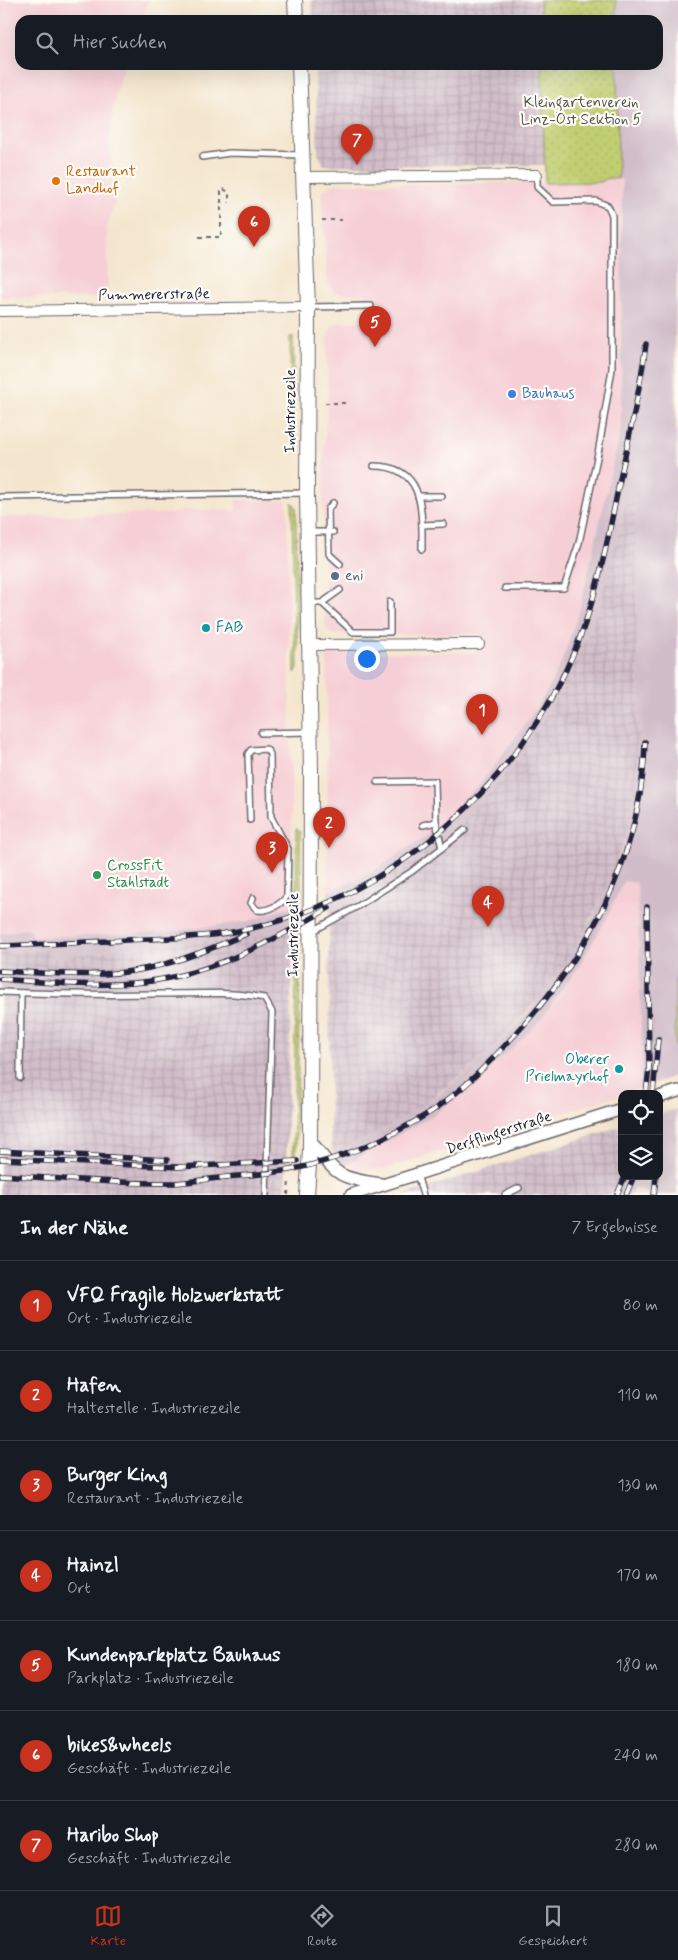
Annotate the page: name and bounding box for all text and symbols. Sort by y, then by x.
search box [15,15,663,70]
icon: search [33,29,61,57]
text: Hier suchen [73,30,167,55]
park label: Kleingartenverein Linz-Ost Sektion 5 [520,93,642,130]
pin: 7 [341,124,373,165]
place label: Restaurant Landhof [66,162,136,199]
marker: Restaurant Landhof [50,175,62,187]
pin: 6 [238,206,270,247]
street label: Pummererstraße [98,284,210,306]
pin: 5 [359,306,391,347]
street label: Industriezeile [281,369,301,453]
place label: Bauhaus [522,384,575,404]
marker: Bauhaus [506,388,518,400]
place label: eni [345,566,363,586]
marker: eni [329,570,341,582]
place label: FAB [216,618,243,638]
marker: FAB [200,622,212,634]
your location [354,646,380,672]
pin: 1 [466,694,498,735]
pin: 2 [313,807,345,848]
pin: 3 [256,832,288,873]
place label: CrossFit Stahlstadt [107,856,169,893]
marker: CrossFit Stahlstadt [91,869,103,881]
pin: 4 [472,886,504,927]
street label: Industriezeile [284,893,304,977]
place label: Oberer Prielmayrhof [525,1050,610,1087]
marker: Oberer Prielmayrhof [613,1063,625,1075]
map controls [618,1090,663,1180]
button: locate [618,1090,663,1135]
street label: Derfflingerstraße [444,1107,555,1160]
button: layers [618,1135,663,1180]
text: In der Nähe [20,1214,128,1242]
text: 7 Ergebnisse [571,1217,658,1238]
text: VFQ Fragile Holzwerkstatt [67,1283,284,1308]
text: 1 [32,1295,40,1316]
text: 80 m [623,1295,658,1316]
text: Ort · Industriezeile [67,1308,193,1329]
text: Hafen [67,1373,121,1398]
text: 2 [32,1385,40,1406]
text: 110 m [617,1385,658,1406]
text: Haltestelle · Industriezeile [67,1398,241,1419]
text: Burger King [67,1463,168,1488]
text: 3 [32,1475,40,1496]
text: 130 m [617,1475,658,1496]
text: Restaurant · Industriezeile [67,1488,243,1509]
text: Hainzl [67,1553,119,1578]
text: 4 [31,1565,41,1586]
text: 170 m [616,1565,658,1586]
text: Ort [67,1578,91,1599]
text: Kundenparkplatz Bauhaus [67,1643,281,1668]
text: 5 [31,1655,41,1676]
text: 180 m [615,1655,658,1676]
text: Parkplatz · Industriezeile [67,1668,234,1689]
text: bikes&wheels [67,1733,171,1758]
text: 6 [32,1745,40,1766]
text: 240 m [614,1745,658,1766]
text: Geschäft · Industriezeile [67,1758,231,1779]
text: Haribo Shop [67,1823,159,1848]
text: 7 [31,1835,41,1856]
text: 280 m [615,1835,658,1856]
text: Geschäft · Industriezeile [67,1848,231,1869]
tab: Karte [90,1902,126,1950]
tab: Route [307,1902,337,1950]
tab: Gespeichert [518,1902,588,1950]

